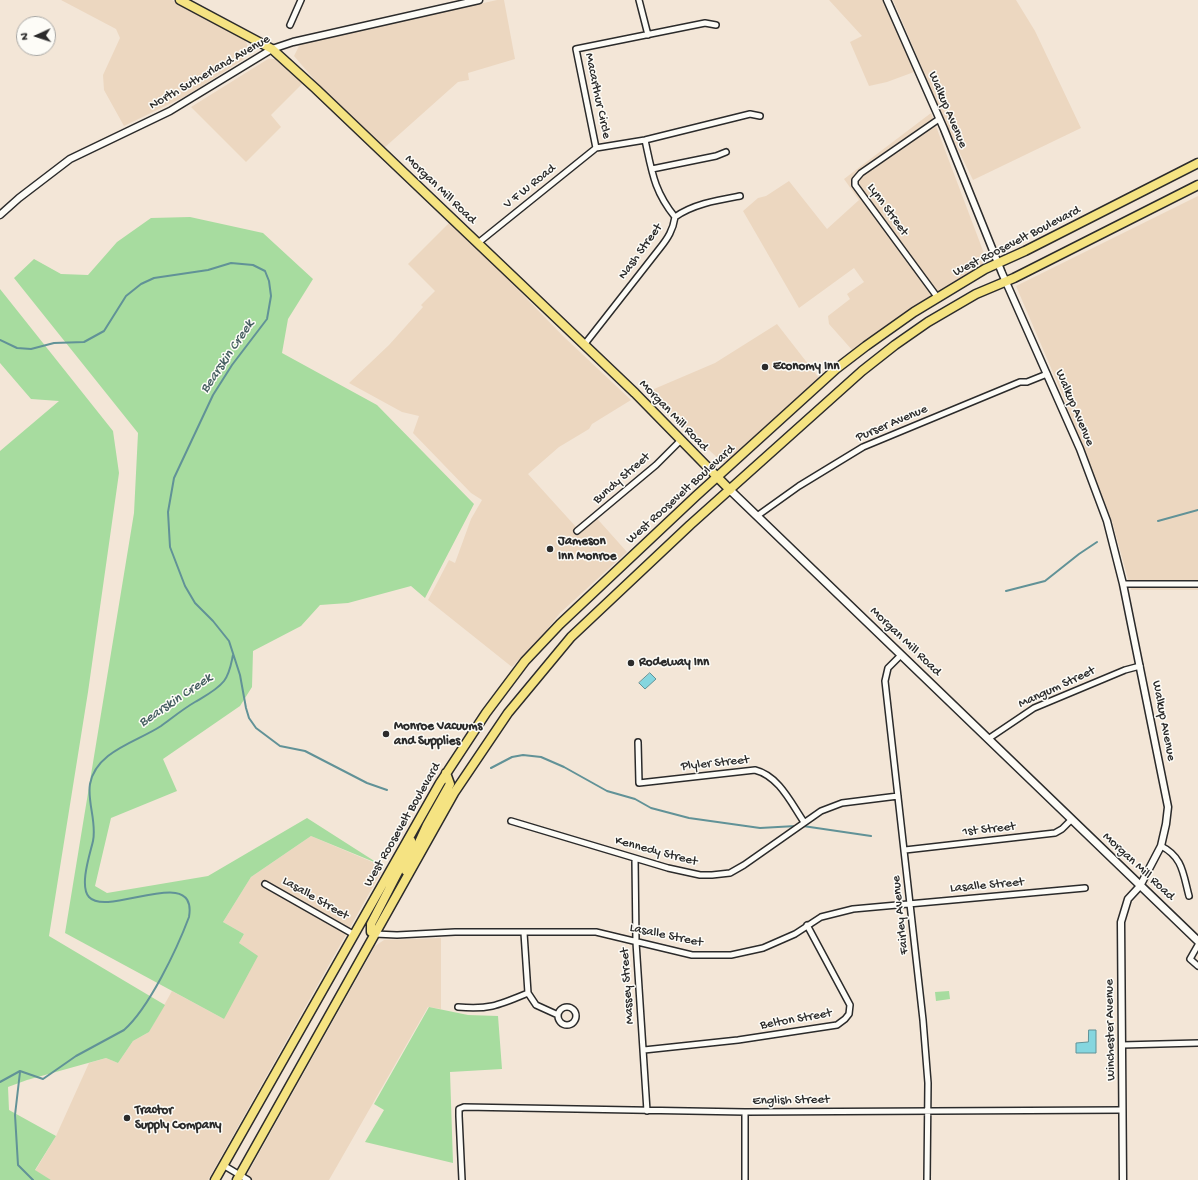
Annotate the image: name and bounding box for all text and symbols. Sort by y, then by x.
north arrow [16,16,56,56]
street label: North Sutherland Avenue [147,32,273,114]
text: N [19,33,31,40]
street label: Macarthur Circle [580,52,614,140]
street label: Walkup Avenue [924,69,970,151]
street label: Morgan Mill Road [401,152,479,228]
street label: V F W Road [501,161,559,213]
street label: Lynn Street [863,181,911,239]
street label: West Roosevelt Boulevard [951,203,1083,281]
street label: Nash Street [616,221,666,283]
water label: Bearskin Creek [197,317,259,397]
place label: Economy Inn [773,359,839,375]
marker: Economy Inn [760,362,770,372]
street label: Walkup Avenue [1051,367,1097,449]
street label: Morgan Mill Road [635,377,711,455]
street label: Purser Avenue [854,402,930,446]
street label: West Roosevelt Boulevard [624,442,738,548]
street label: Bundy Street [590,450,654,508]
place label: Jameson Inn Monroe [558,534,617,565]
marker: Jameson Inn Monroe [545,544,555,554]
street label: Morgan Mill Road [866,604,944,680]
place label: Rodeway Inn [639,655,709,671]
marker: Rodeway Inn [626,658,636,668]
street label: Mangum Street [1016,663,1098,713]
water label: Bearskin Creek [136,670,216,732]
street label: Walkup Avenue [1148,679,1178,763]
place label: Monroe Vacuums and Supplies [394,719,482,750]
marker: Monroe Vacuums and Supplies [381,729,391,739]
street label: Plyler Street [680,753,750,775]
street label: West Roosevelt Boulevard [361,760,445,890]
street label: 1st Street [962,819,1016,841]
street label: Morgan Mill Road [1099,829,1177,905]
street label: Kennedy Street [613,834,699,870]
street label: Lasalle Street [279,874,351,924]
street label: Fairley Avenue [889,875,913,955]
street label: Lasalle Street [949,875,1025,897]
street label: Lasalle Street [628,921,704,951]
street label: Massey Street [618,947,638,1025]
street label: Winchester Avenue [1102,979,1120,1081]
street label: Belton Street [759,1006,833,1034]
street label: English Street [752,1093,830,1109]
place label: Tractor Supply Company [135,1103,221,1134]
marker: Tractor Supply Company [122,1113,132,1123]

